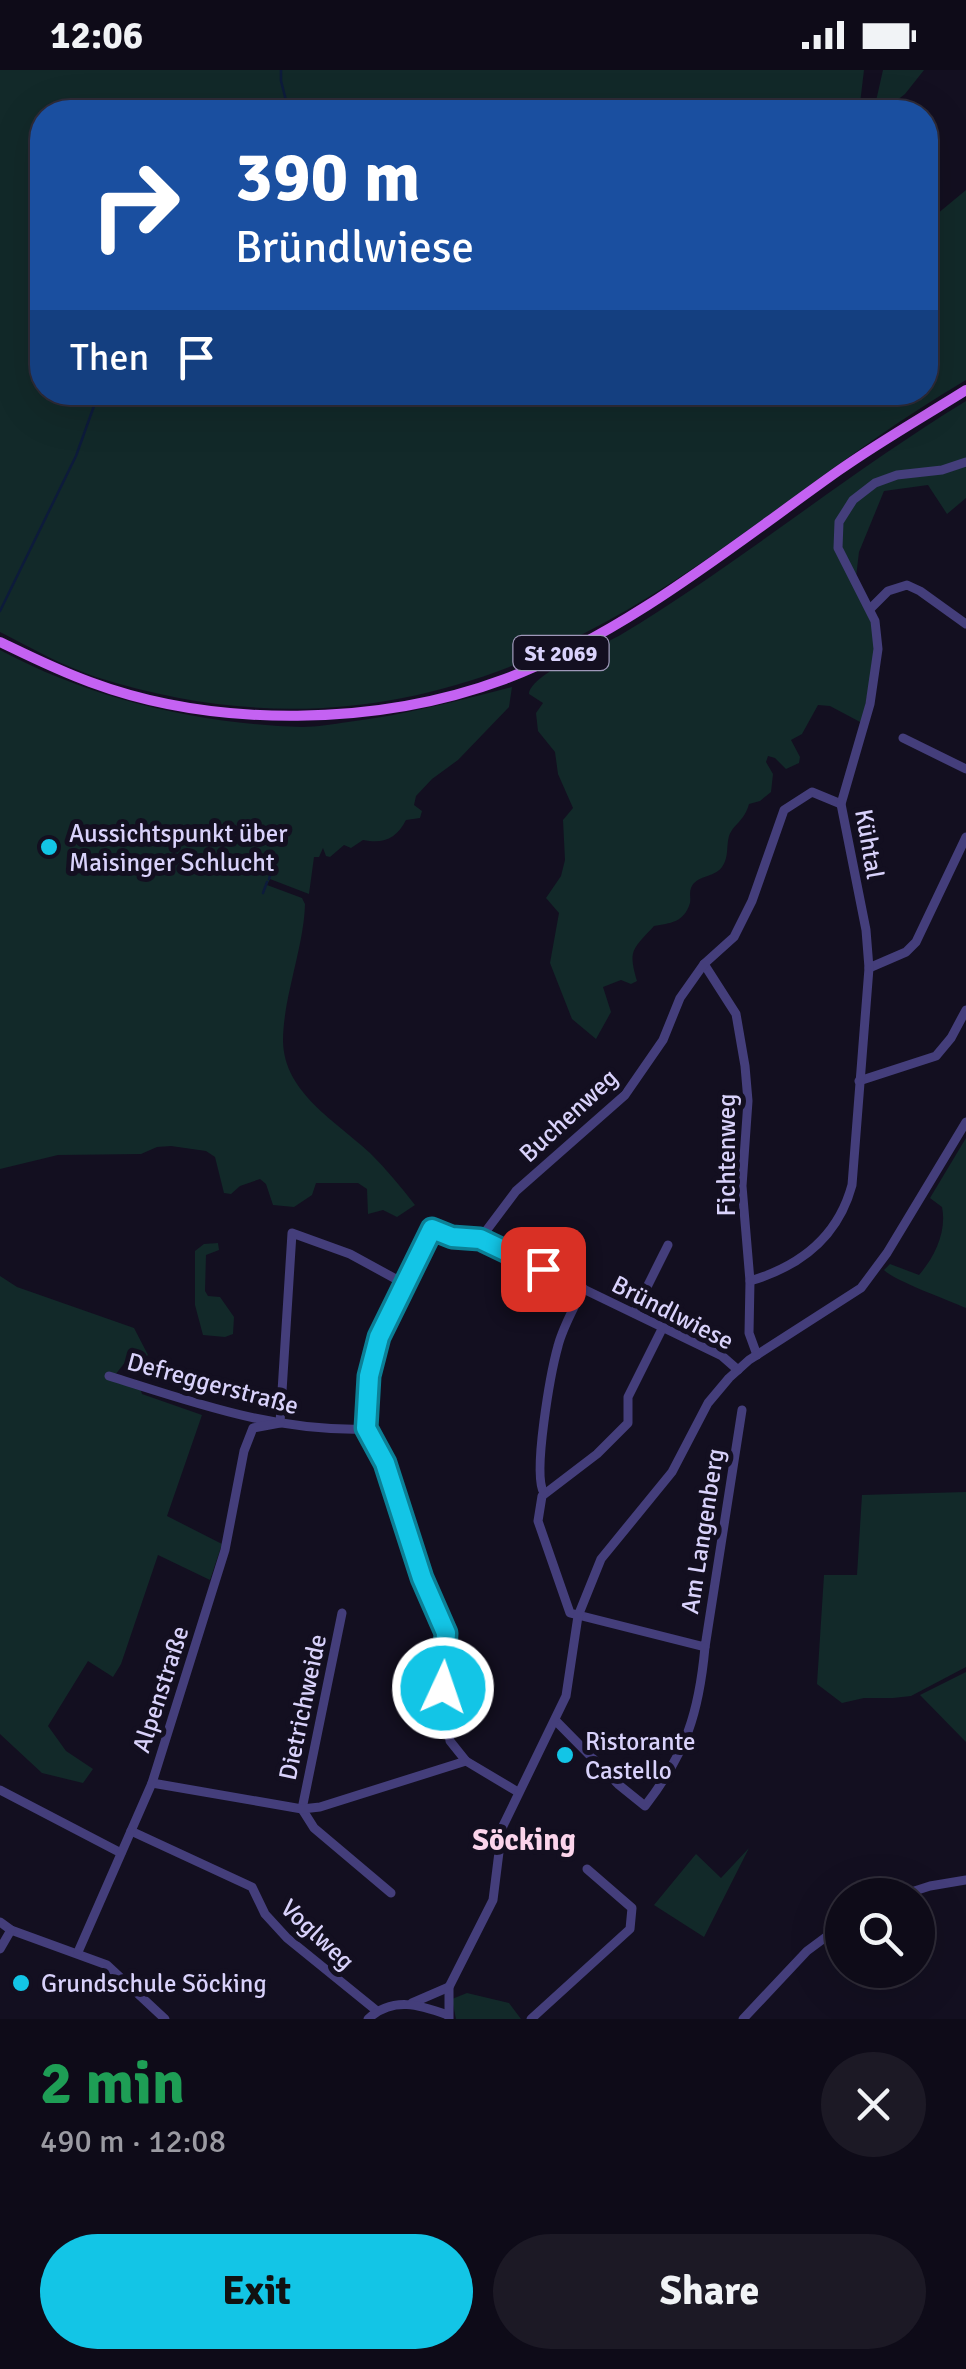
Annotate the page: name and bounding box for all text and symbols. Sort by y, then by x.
text: 12:06 [50,12,143,59]
text: 390 m [235,134,420,220]
icon: right [70,140,200,270]
text: Bründlwiese [235,220,474,275]
icon: arrive [169,330,224,385]
text: Then [70,334,149,381]
road number: St 2069 [514,636,608,670]
street label: Kühtal [848,807,891,881]
place label: Aussichtspunkt über Maisinger Schlucht [69,818,288,878]
marker: Aussichtspunkt über Maisinger Schlucht [38,836,60,858]
street label: Buchenweg [513,1062,624,1169]
street label: Fichtenweg [711,1094,742,1216]
pin [501,1227,586,1312]
icon: arrive [516,1242,571,1297]
street label: Bründlwiese [607,1268,739,1356]
street label: Defreggerstraße [124,1346,302,1421]
street label: Am Langenberg [674,1446,731,1616]
street label: Alpenstraße [125,1622,196,1756]
street label: Dietrichweide [272,1631,333,1783]
position arrow [391,1636,495,1740]
place label: Ristorante Castello [585,1726,696,1786]
marker: Ristorante Castello [554,1744,576,1766]
district label: Söcking [472,1822,576,1859]
map controls [825,1878,935,1988]
button: search [825,1878,935,1988]
street label: Voglweg [274,1892,361,1976]
place label: Grundschule Söcking [41,1968,267,1999]
marker: Grundschule Söcking [10,1972,32,1994]
text: 2 min [40,2047,185,2121]
button: close [821,2052,926,2157]
text: 490 m · 12:08 [40,2122,226,2161]
button: Exit [40,2234,473,2349]
button: Share [493,2234,926,2349]

